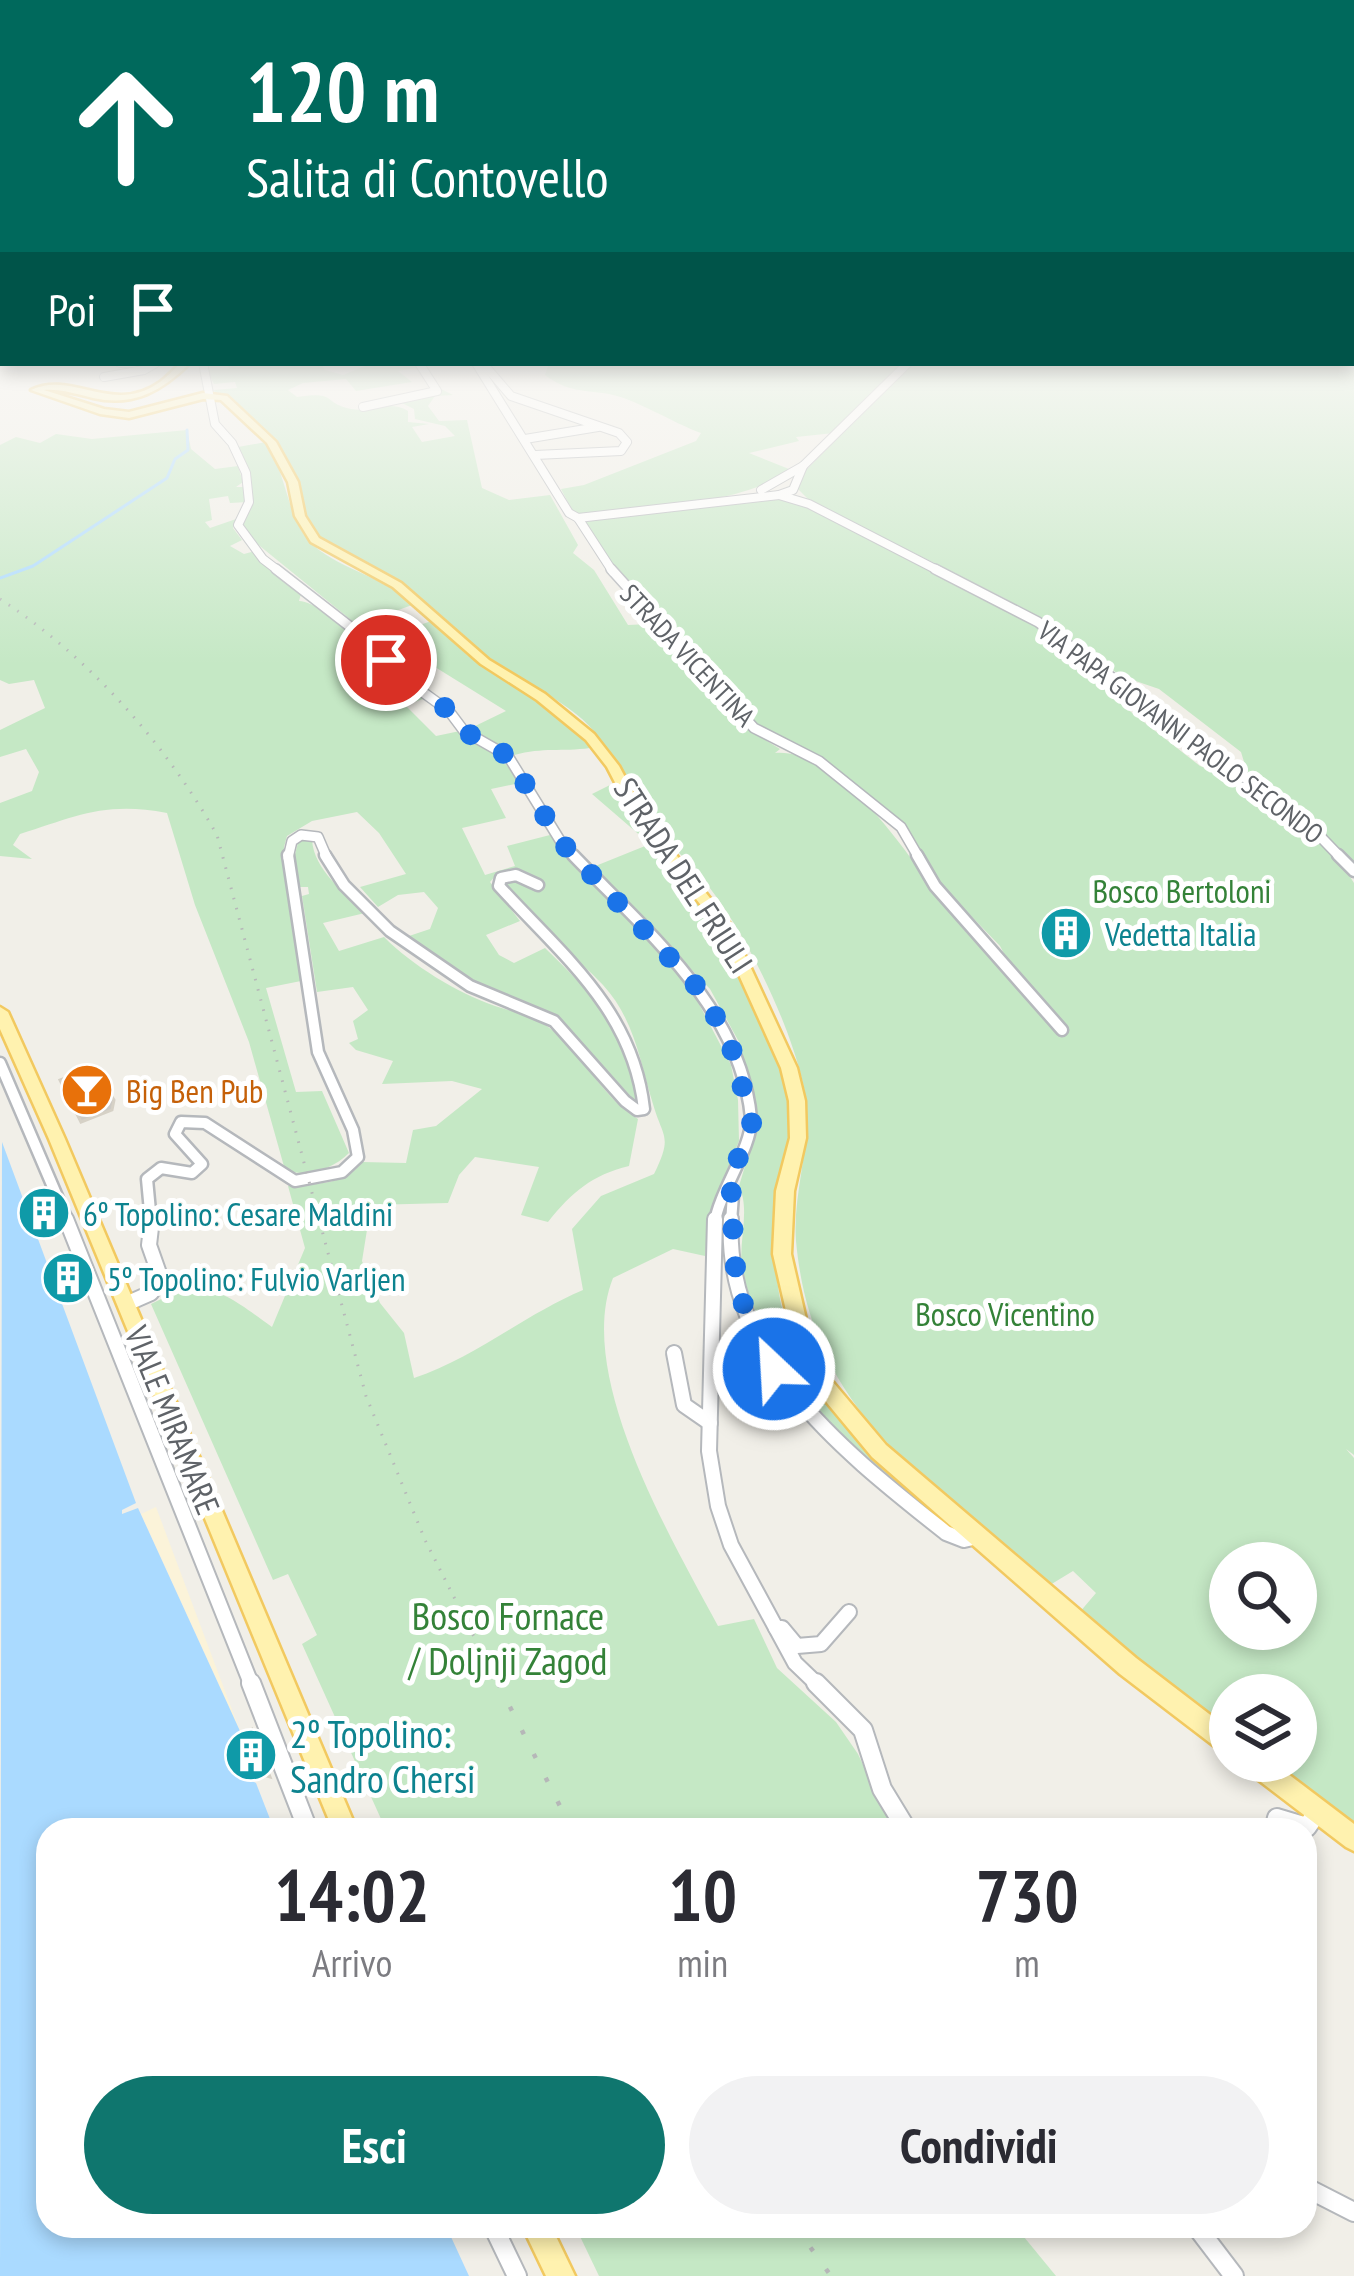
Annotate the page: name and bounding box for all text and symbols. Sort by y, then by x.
text: 120 m [246,36,439,145]
icon: ahead [48,48,204,204]
text: Salita di Contovello [246,142,609,212]
icon: arrive [120,276,186,342]
text: Poi [48,280,96,338]
street label: STRADA VICENTINA [613,577,763,733]
pin [335,609,437,711]
street label: VIA PAPA GIOVANNI PAOLO SECONDO [1031,613,1330,850]
icon: arrive [353,627,419,693]
street label: STRADA DEL FRIULI [605,769,763,981]
park label: Bosco Bertoloni [1092,869,1272,912]
building icon: Vedetta Italia [1038,905,1094,961]
place label: Vedetta Italia [1104,912,1257,955]
bar icon: Big Ben Pub [59,1062,115,1118]
place label: Big Ben Pub [126,1069,263,1112]
building icon: 6º Topolino: Cesare Maldini [16,1185,72,1241]
place label: 6º Topolino: Cesare Maldini [83,1192,393,1235]
building icon: 5º Topolino: Fulvio Varljen [40,1250,96,1306]
place label: 5º Topolino: Fulvio Varljen [107,1257,405,1300]
park label: Bosco Vicentino [915,1292,1095,1335]
position arrow [711,1306,837,1432]
street label: VIALE MIRAMARE [115,1319,230,1521]
map controls [1209,1542,1317,1782]
button: search [1209,1542,1317,1650]
park label: Bosco Fornace / Doljnji Zagod [407,1590,607,1686]
button: layers [1209,1674,1317,1782]
place label: 2º Topolino: Sandro Chersi [290,1708,476,1804]
building icon: 2º Topolino: Sandro Chersi [223,1727,279,1783]
text: 14:02 [274,1848,430,1941]
text: 10 [668,1848,737,1941]
text: 730 [975,1848,1079,1941]
text: Arrivo [312,1937,392,1988]
text: min [677,1937,728,1988]
text: m [1014,1937,1040,1988]
button: Esci [84,2076,665,2214]
button: Condividi [689,2076,1269,2214]

